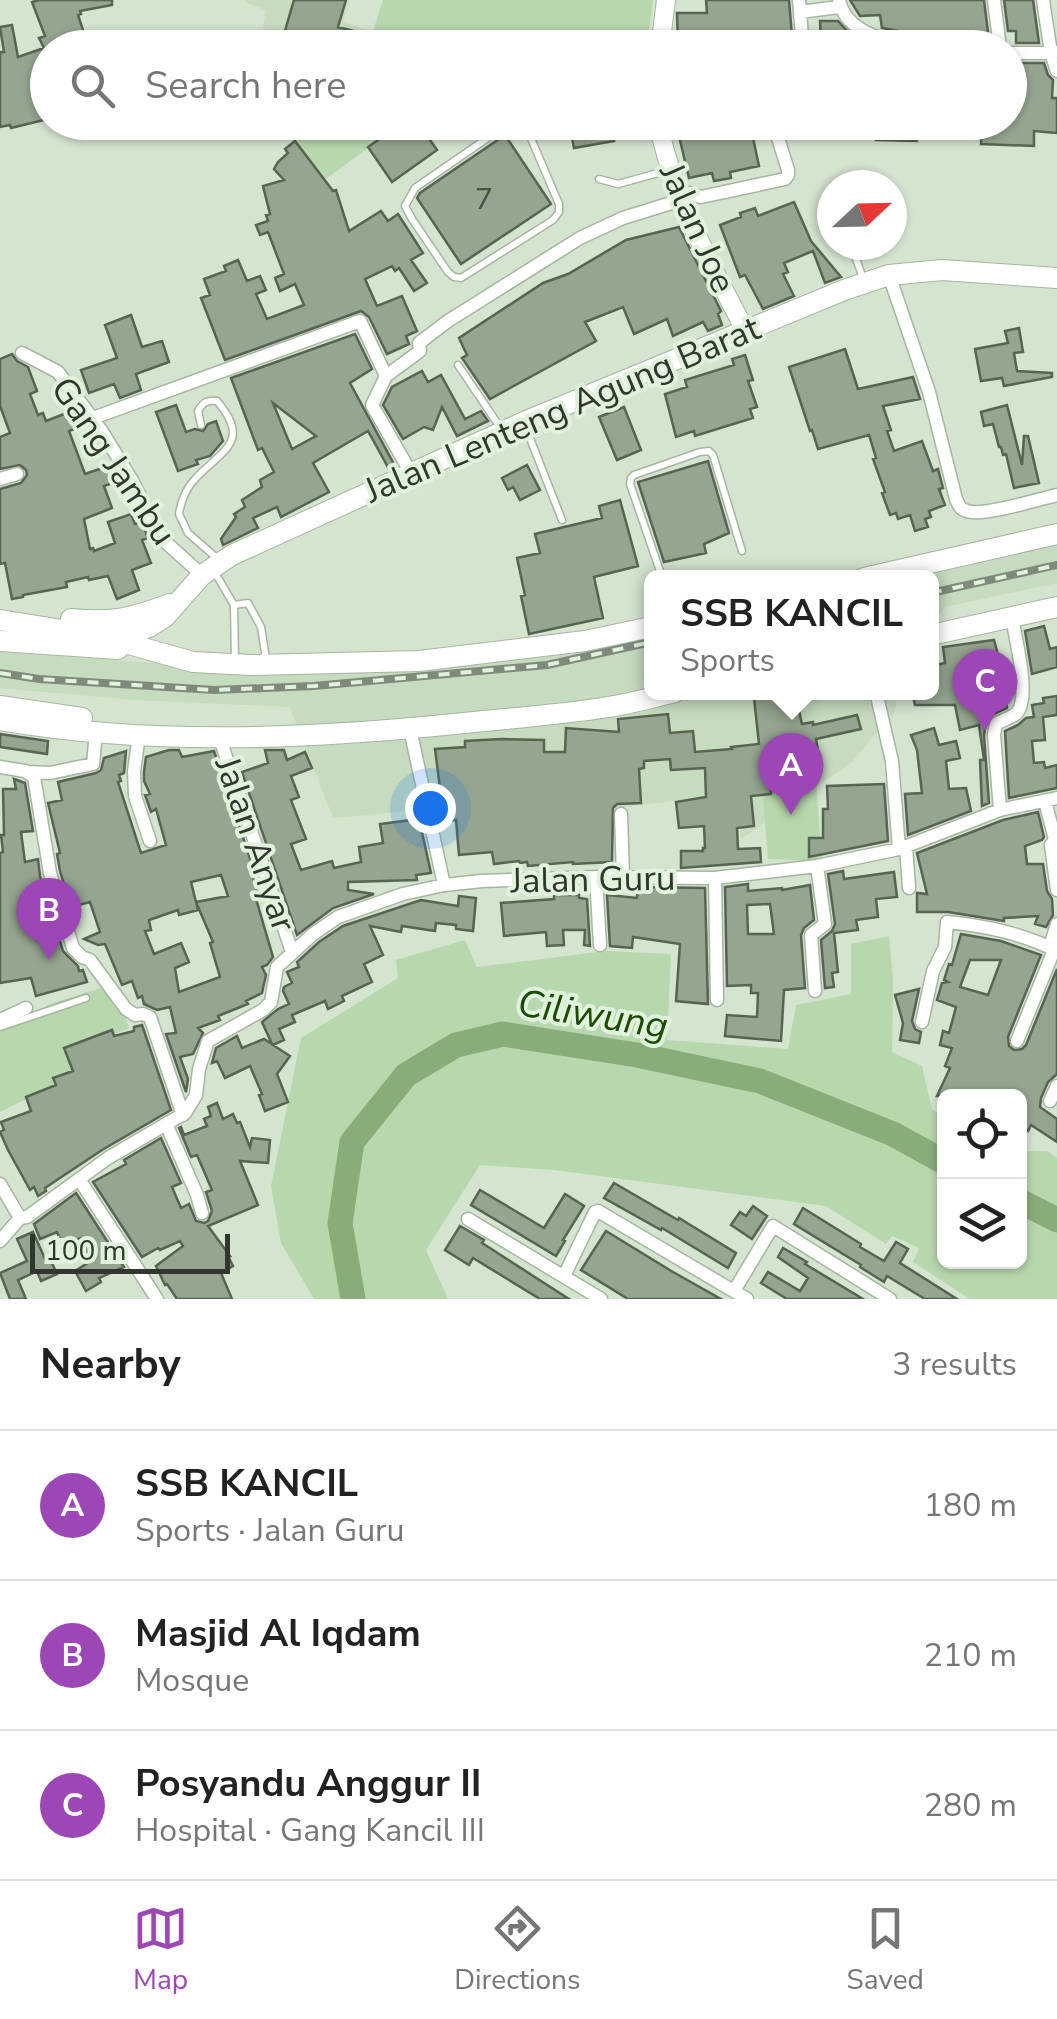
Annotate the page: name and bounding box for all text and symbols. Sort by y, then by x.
search box [30,30,1027,140]
icon: search [65,58,120,113]
text: Search here [145,60,346,111]
street label: Jalan Joe [648,155,747,300]
north arrow [817,170,907,260]
house number: 7 [475,179,493,220]
street label: Jalan Lenteng Agung Barat [356,304,768,515]
street label: Gang Jambu [40,368,187,555]
popup [644,570,939,700]
text: SSB KANCIL [680,588,903,639]
text: Sports [680,639,775,682]
pin: C [952,648,1018,731]
pin: A [758,732,824,815]
street label: Jalan Anyar [203,750,307,938]
your location [405,783,456,834]
street label: Jalan Guru [509,855,676,904]
pin: B [17,878,82,960]
water label: Ciliwung [514,977,672,1052]
map controls [937,1089,1027,1269]
button: locate [937,1089,1027,1179]
button: layers [937,1179,1027,1269]
scale bar [30,1229,230,1274]
text: 100 m [45,1232,127,1270]
text: Nearby [40,1336,181,1393]
text: 3 results [892,1343,1017,1386]
text: SSB KANCIL [135,1458,358,1509]
text: A [61,1484,84,1527]
text: 180 m [924,1484,1017,1527]
text: Sports · Jalan Guru [135,1509,405,1552]
text: Masjid Al Iqdam [135,1608,421,1659]
text: B [61,1634,84,1677]
text: 210 m [924,1634,1017,1677]
text: Mosque [135,1659,249,1702]
text: Posyandu Anggur II [135,1758,482,1809]
text: C [62,1784,83,1827]
text: 280 m [924,1784,1017,1827]
text: Hospital · Gang Kancil III [135,1809,485,1852]
tab: Map [133,1901,188,1999]
tab: Directions [454,1901,580,1999]
tab: Saved [847,1901,924,1999]

